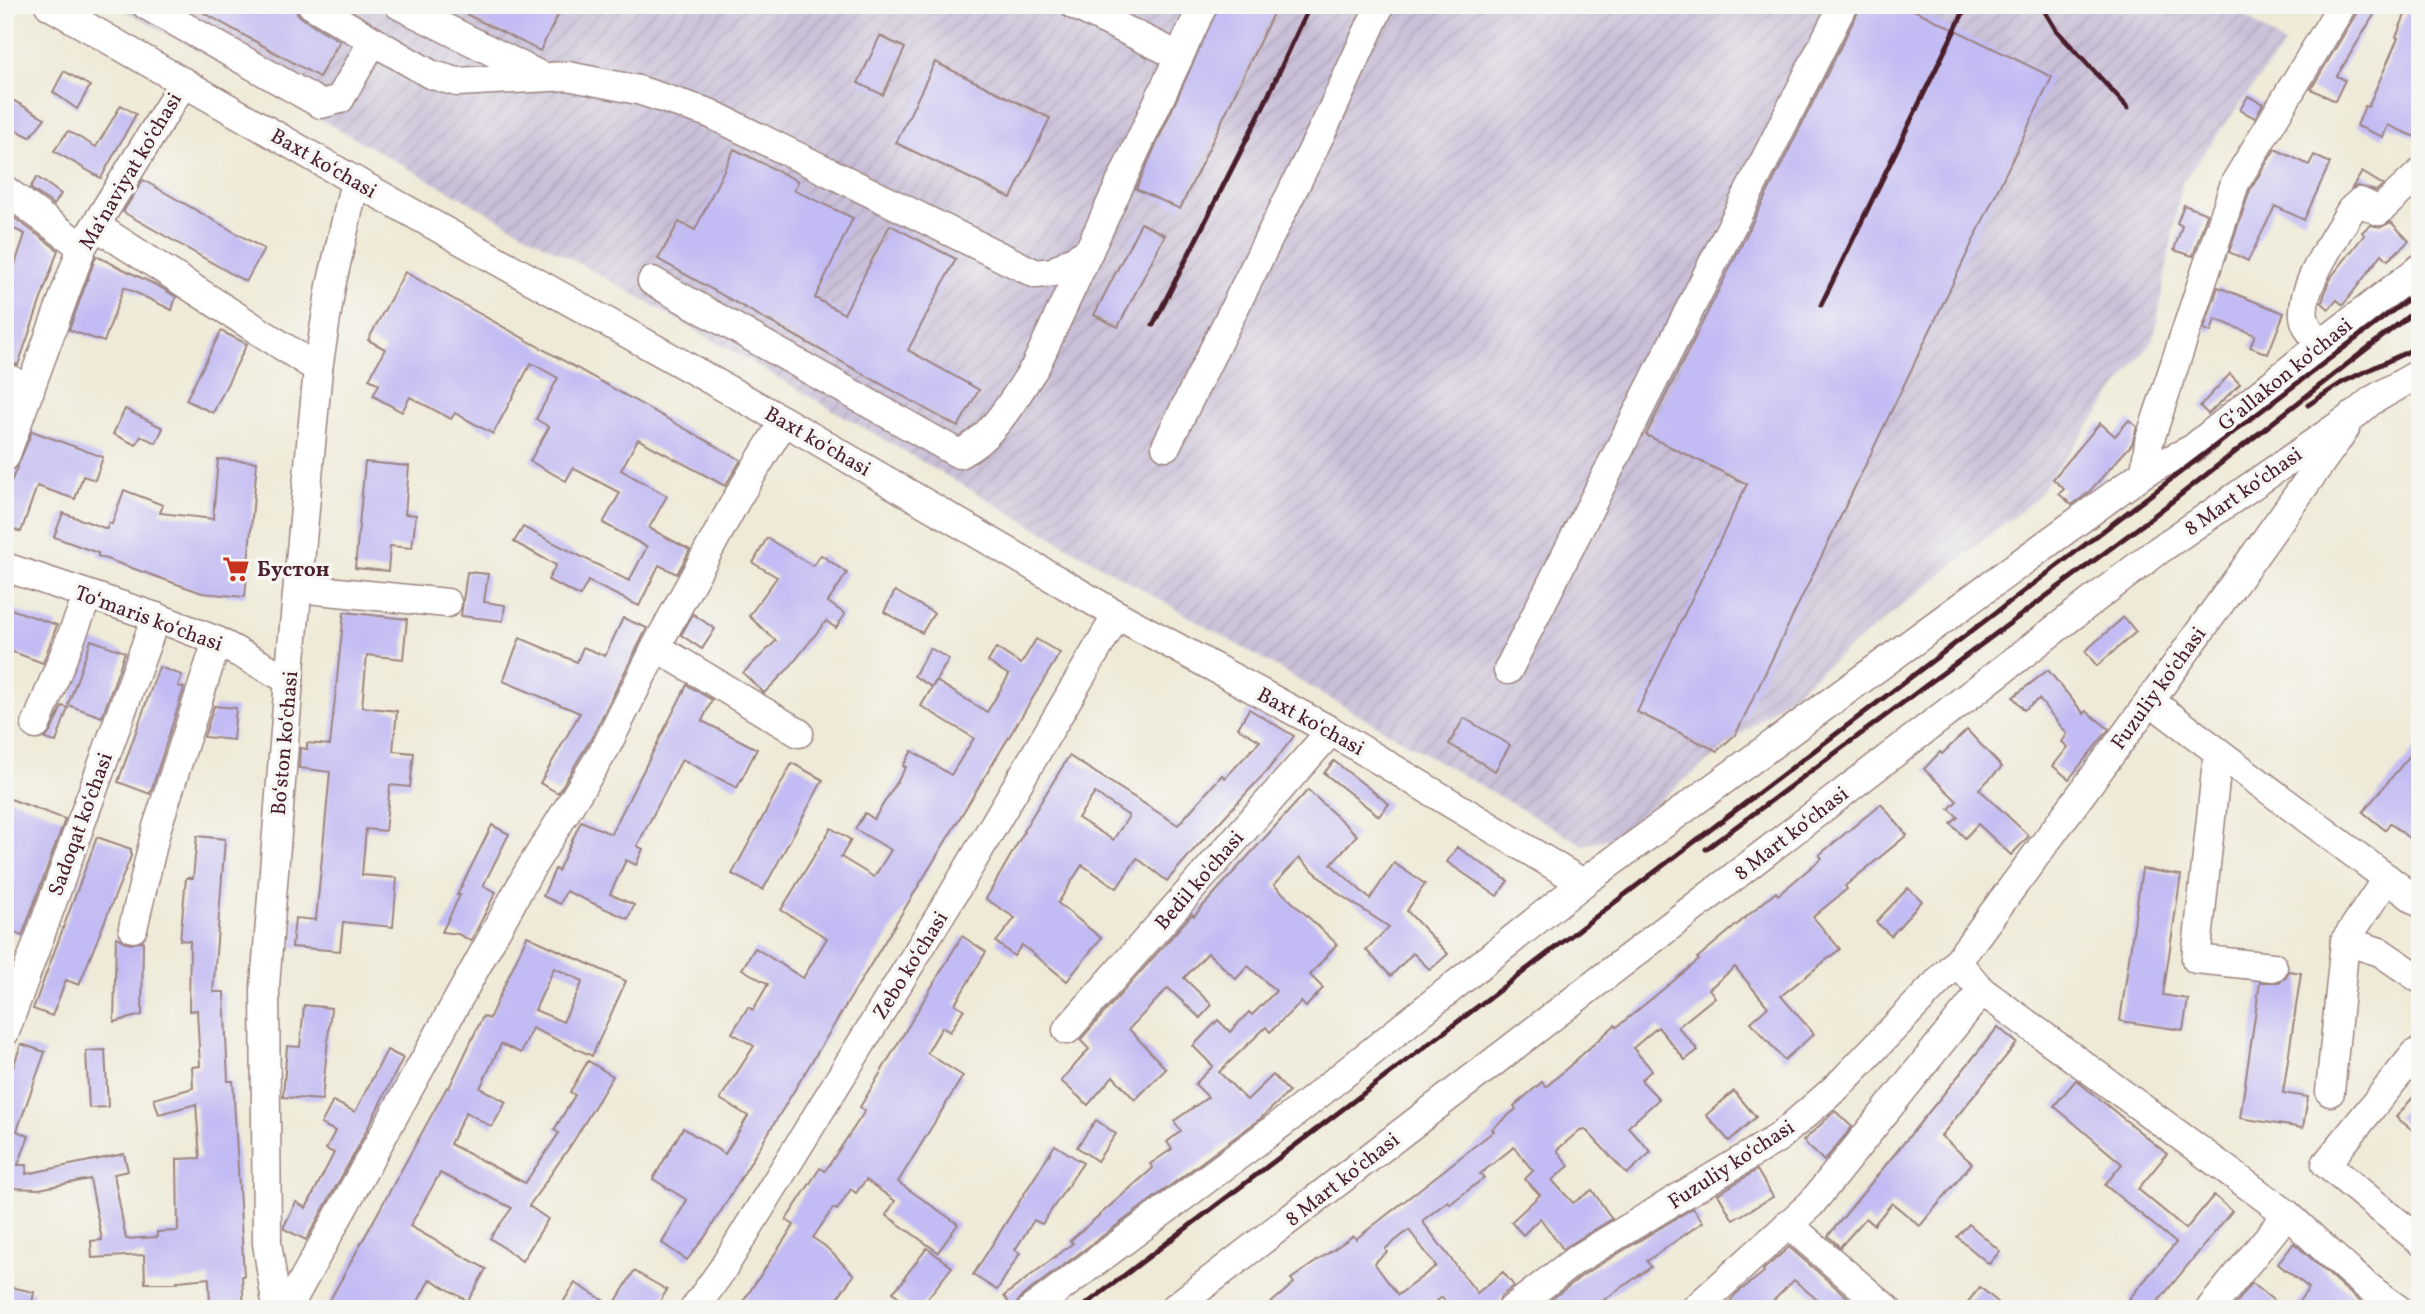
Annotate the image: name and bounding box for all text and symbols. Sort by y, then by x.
street label: Maʻnaviyat koʻchasi [73,88,190,256]
street label: Baxt koʻchasi [265,122,382,206]
street label: Gʻallakon koʻchasi [2212,312,2359,439]
street label: Baxt koʻchasi [759,400,876,484]
street label: 8 Mart koʻchasi [2179,441,2309,544]
supermarket icon: Бустон [221,554,251,584]
place label: Бустон [257,556,329,585]
street label: Toʻmaris koʻchasi [70,579,227,660]
street label: Fuzuliy koʻchasi [2105,621,2214,756]
street label: Boʻston koʻchasi [265,670,306,817]
street label: Baxt koʻchasi [1251,681,1369,764]
street label: Sadoqat koʻchasi [42,749,121,900]
street label: 8 Mart koʻchasi [1729,780,1855,888]
street label: Bedil ko'chasi [1149,825,1252,937]
street label: Zebo koʻchasi [866,906,956,1026]
street label: Fuzuliy koʻchasi [1663,1113,1801,1217]
street label: 8 Mart koʻchasi [1280,1126,1406,1234]

